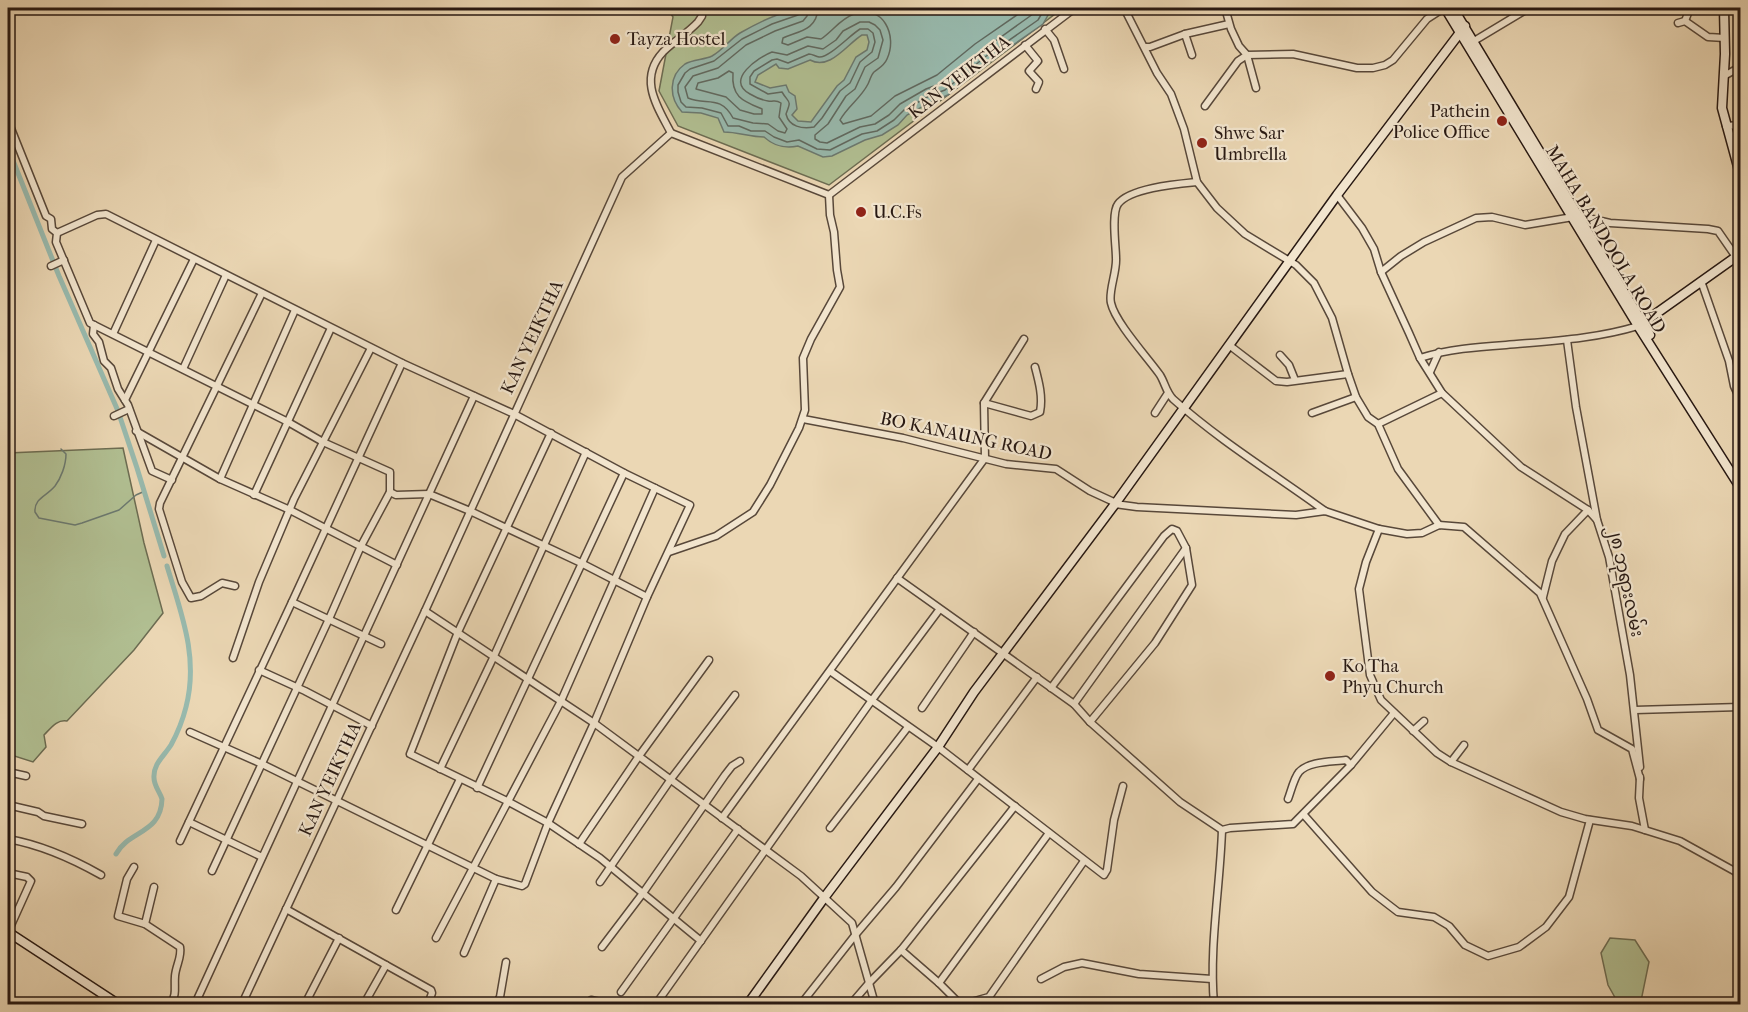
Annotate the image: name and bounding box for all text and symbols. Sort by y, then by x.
place label: Tayza Hostel [627,29,725,50]
street label: KAN YEIKTHA [904,31,1015,124]
marker: Tayza Hostel [608,32,622,46]
place label: Pathein Police Office [1393,101,1491,143]
marker: Pathein Police Office [1495,114,1509,128]
place label: Shwe Sar Umbrella [1214,123,1288,165]
marker: Shwe Sar Umbrella [1195,136,1209,150]
street label: MAHA BANDOOLA ROAD [1541,141,1670,337]
place label: U.C.Fs [873,202,922,223]
marker: U.C.Fs [854,205,868,219]
street label: KAN YEIKTHA [497,277,568,398]
street label: BO KANAUNG ROAD [878,408,1054,465]
street label: ၂၈ ဘုရားလမ်း [1600,523,1651,640]
place label: Ko Tha Phyu Church [1342,656,1444,698]
marker: Ko Tha Phyu Church [1323,669,1337,683]
street label: KAN YEIKTHA [295,719,366,840]

